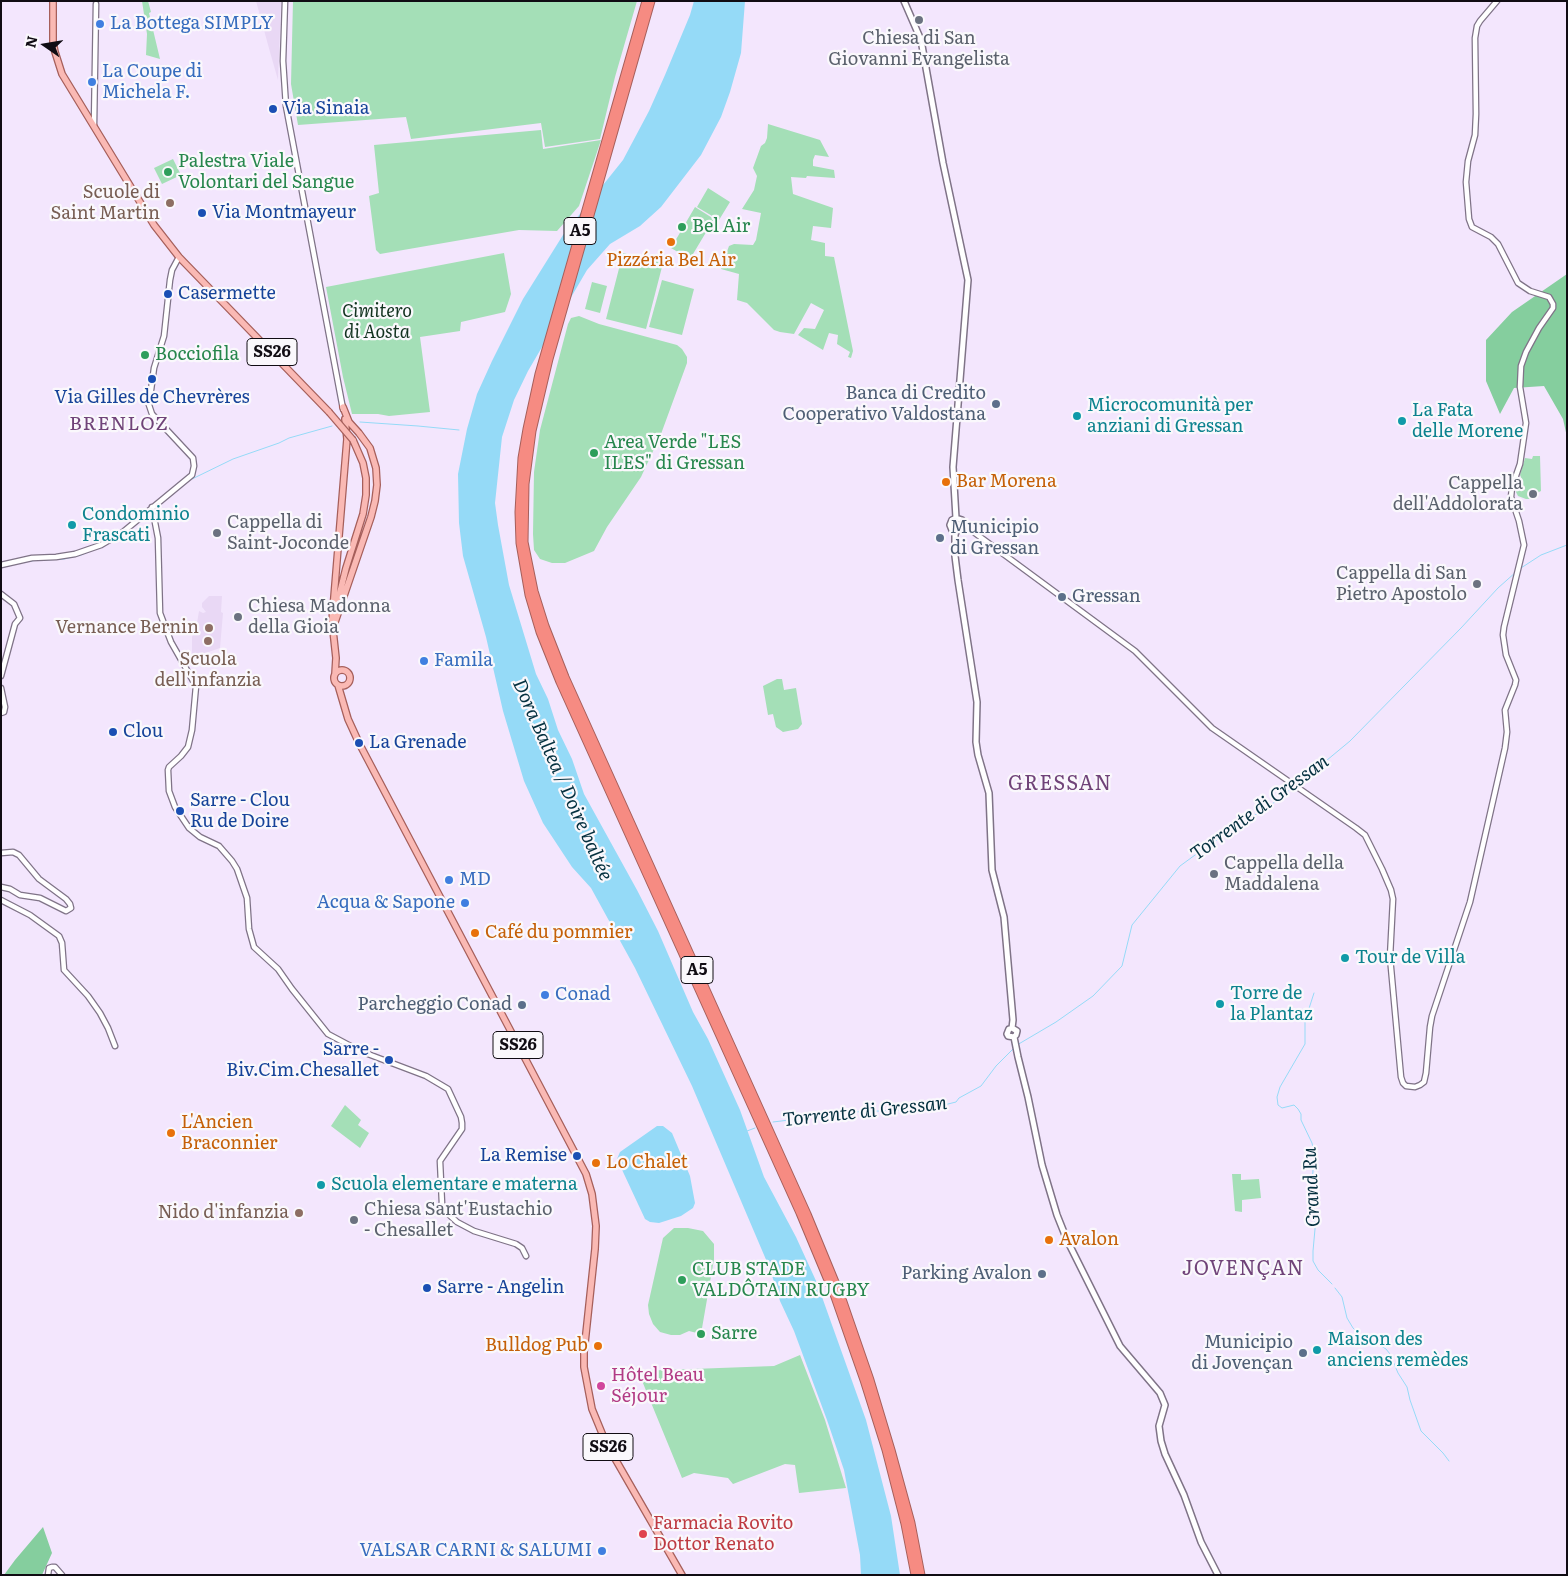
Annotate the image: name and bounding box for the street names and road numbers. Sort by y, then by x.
road number: A5 [564,218,596,245]
road number: SS26 [247,338,297,366]
road number: A5 [681,956,713,984]
road number: SS26 [493,1032,543,1058]
road number: SS26 [583,1434,633,1460]

